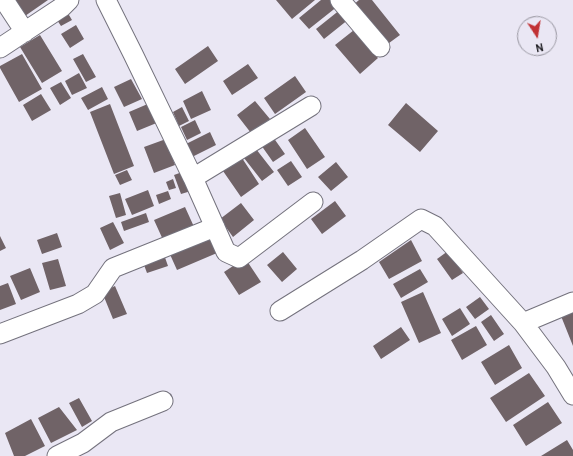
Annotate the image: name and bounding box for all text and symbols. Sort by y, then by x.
north arrow [517,16,557,56]
text: N [534,39,545,54]

